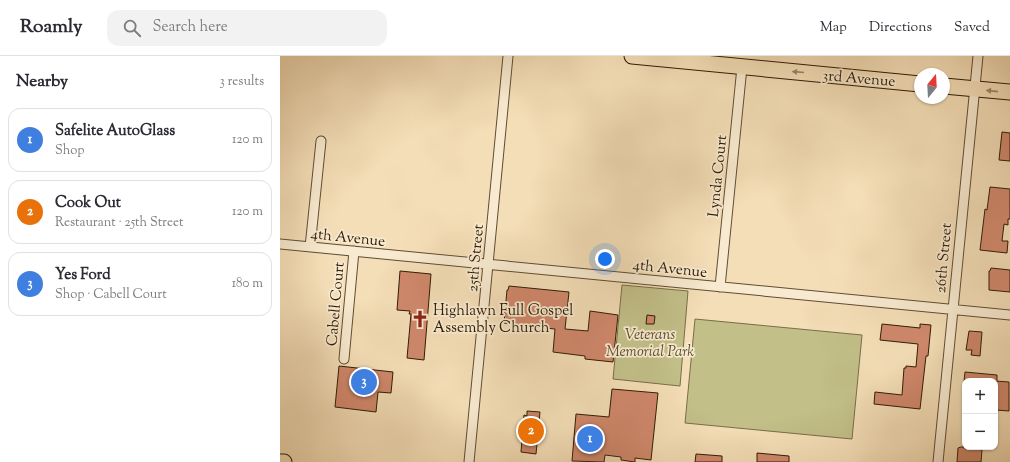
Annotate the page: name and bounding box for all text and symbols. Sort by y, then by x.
search box [107,10,387,46]
text: Roamly [20,14,83,41]
icon: search [121,17,143,39]
text: Search here [153,17,228,38]
text: Map [820,18,847,38]
text: Directions [869,18,932,38]
text: Saved [954,18,990,38]
street label: 3rd Avenue [821,66,896,93]
north arrow [914,68,950,104]
one-way arrow [792,69,804,75]
text: Nearby [16,70,68,94]
text: 3 results [219,73,264,91]
one-way arrow [986,87,998,94]
text: Safelite AutoGlass [55,121,175,142]
text: 1 [28,131,32,149]
text: 120 m [232,131,263,149]
street label: Lynda Court [704,134,733,218]
text: Shop [55,142,84,160]
text: Cook Out [55,193,121,214]
text: 2 [27,203,33,221]
text: 120 m [232,203,263,221]
text: Restaurant · 25th Street [55,214,184,232]
street label: 26th Street [931,222,958,294]
street label: 25th Street [463,223,490,293]
street label: 4th Avenue [310,224,386,253]
your location [595,249,615,269]
street label: 4th Avenue [632,255,708,284]
street label: Cabell Court [322,261,351,347]
text: Yes Ford [55,265,111,286]
text: 3 [27,275,33,293]
text: 180 m [232,275,263,293]
text: Shop · Cabell Court [55,286,167,304]
place label: Highlawn Full Gospel Assembly Church [433,301,573,339]
church icon: Highlawn Full Gospel Assembly Church [410,309,430,329]
park label: Veterans Memorial Park [606,325,694,363]
pin: 3 [351,367,377,397]
map controls [962,378,998,450]
button: + [962,378,998,414]
button: − [962,414,998,450]
pin: 2 [518,416,544,446]
pin: 1 [577,424,603,454]

